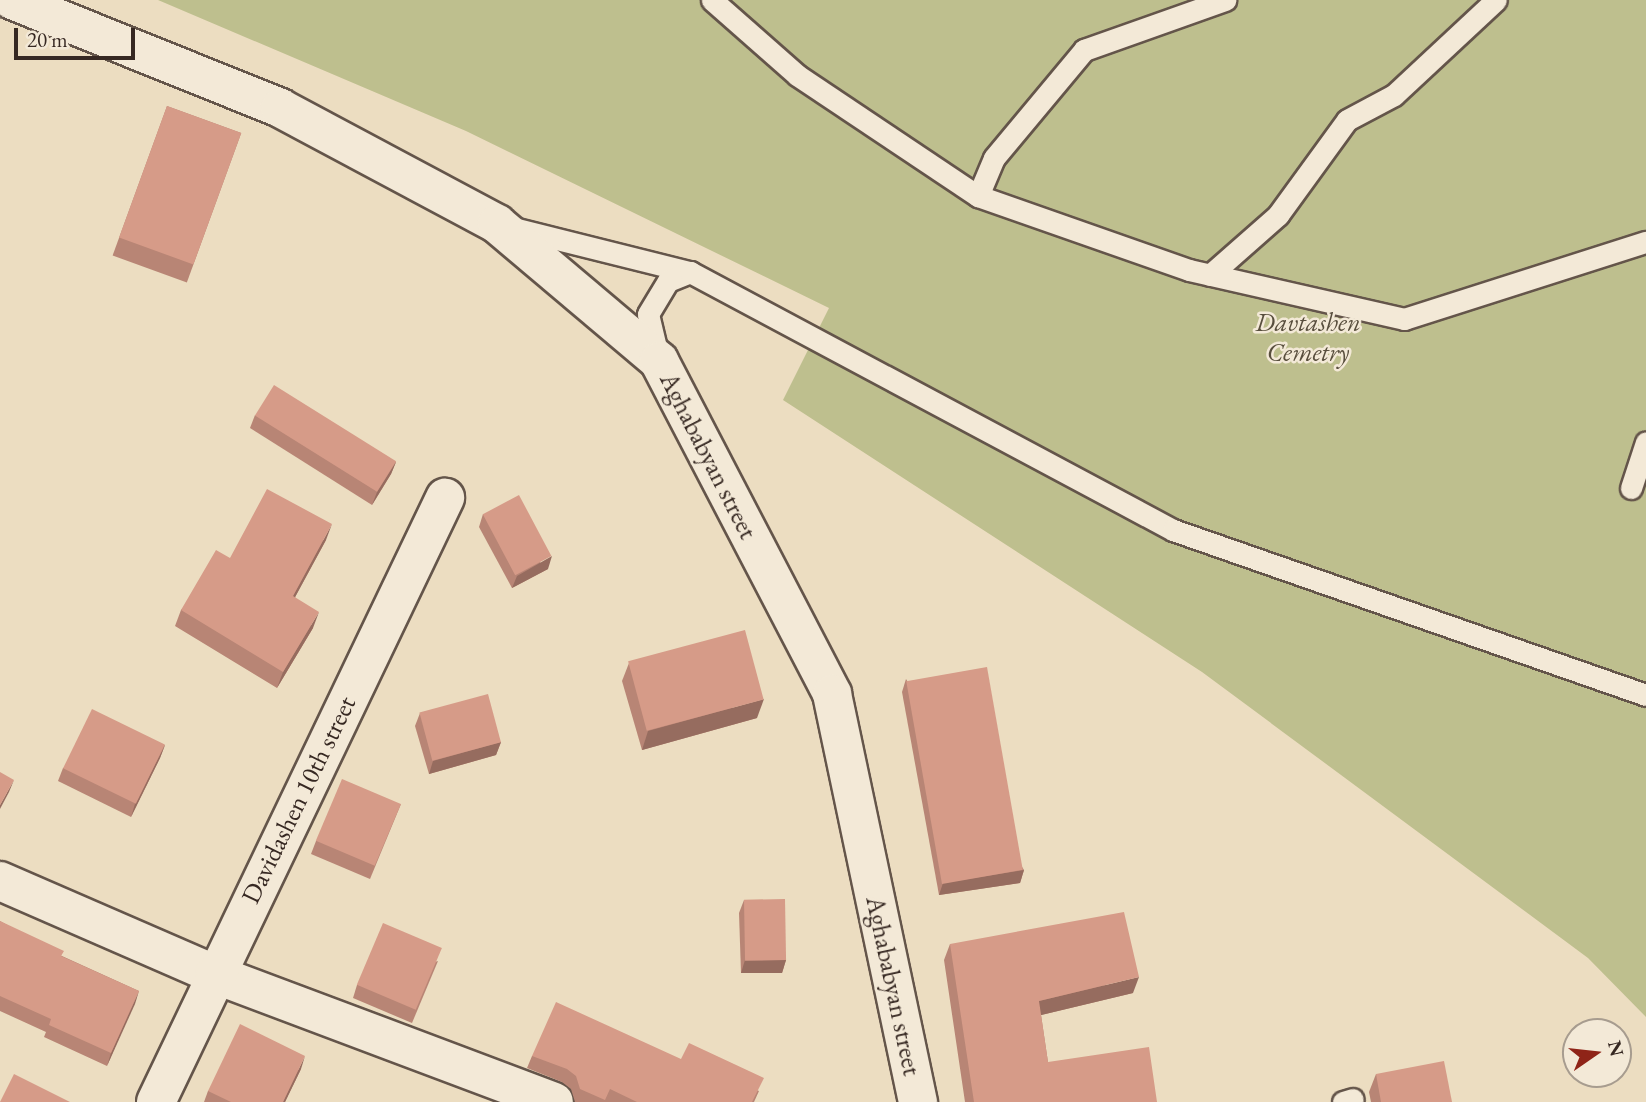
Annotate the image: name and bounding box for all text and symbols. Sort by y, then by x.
scale bar [18,14,138,58]
text: 20 m [27,26,68,53]
park label: Davtashen Cemetry [1255,307,1361,368]
street label: Aghababyan street [653,367,763,545]
street label: Davidashen 10th street [235,691,363,909]
street label: Aghababyan street [859,893,927,1079]
north arrow [1562,1018,1632,1088]
text: N [1602,1038,1630,1059]

